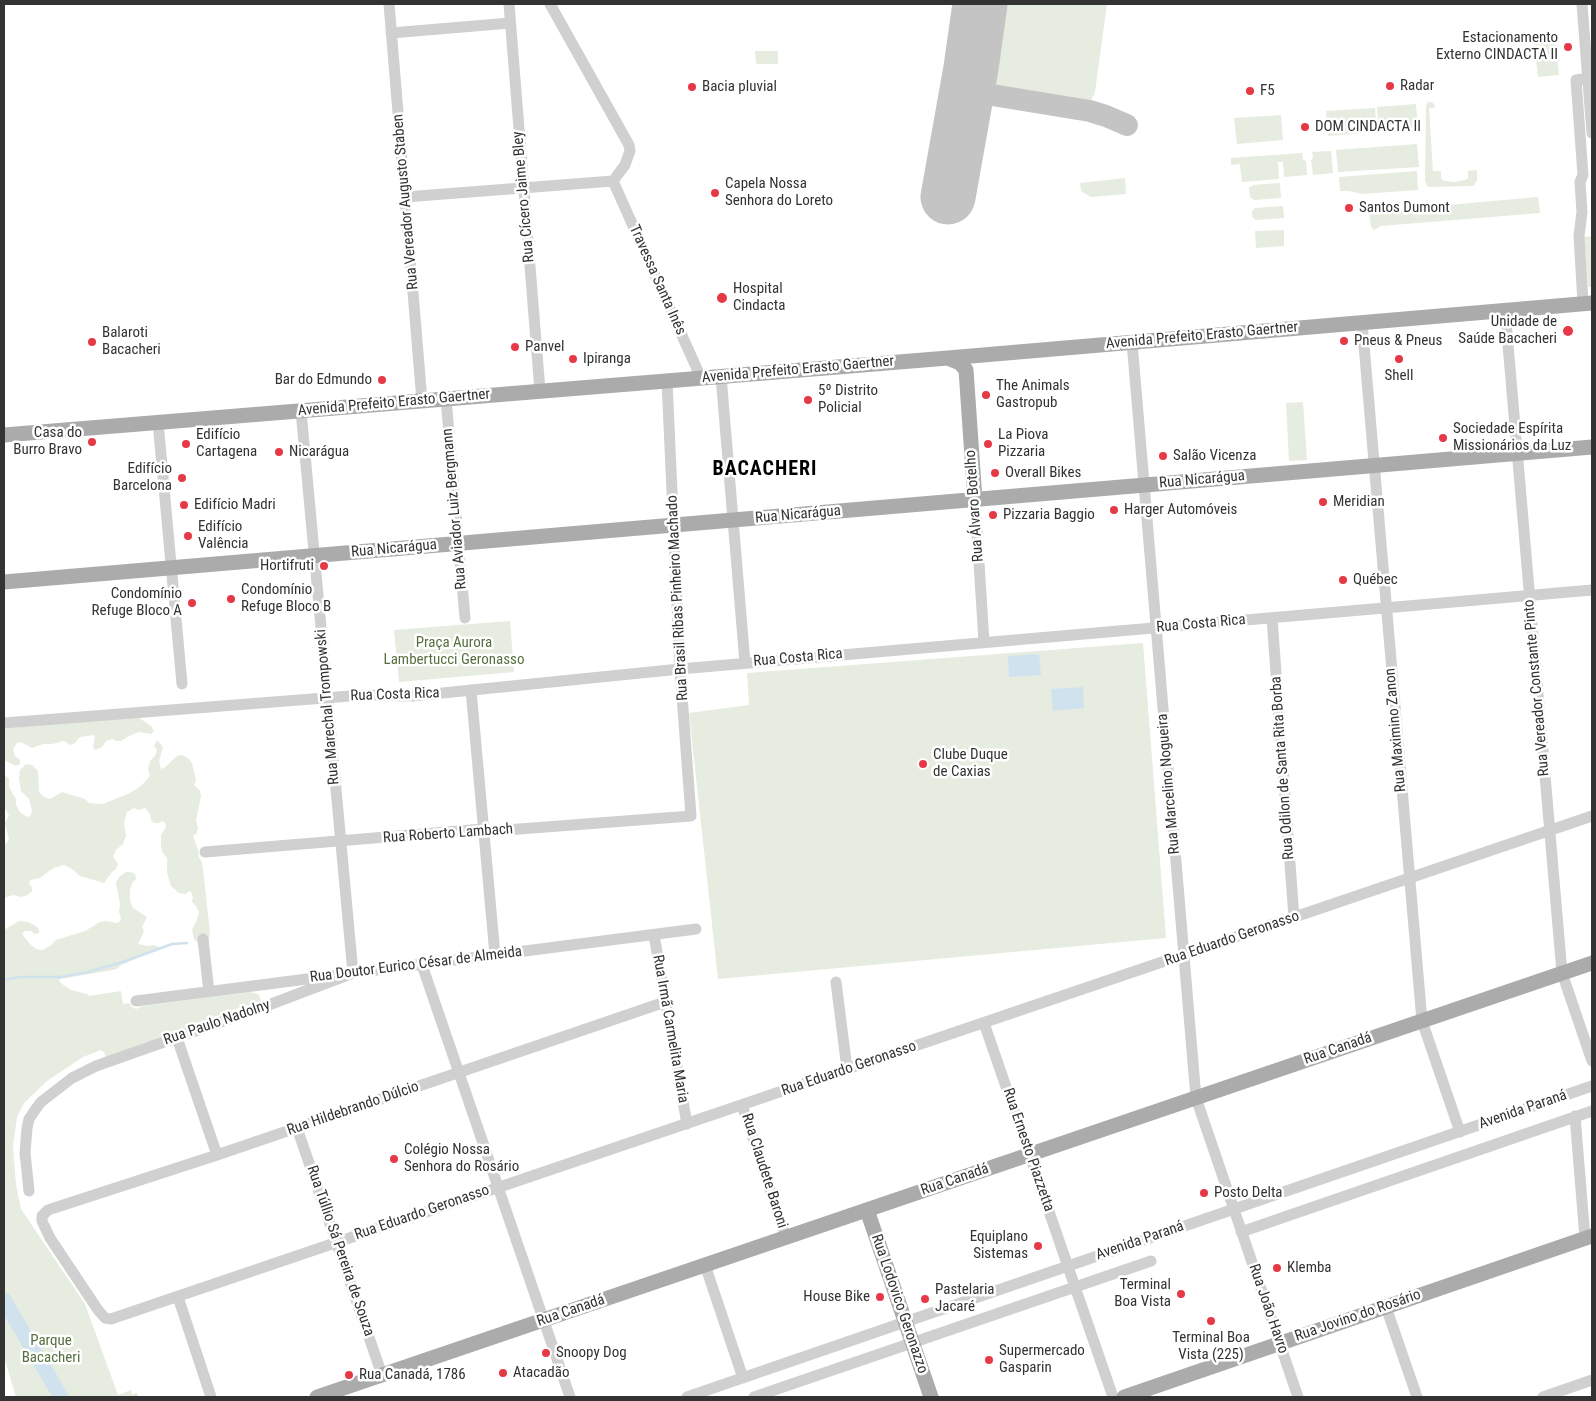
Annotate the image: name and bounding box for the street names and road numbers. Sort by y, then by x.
street label: Rua Vereador Augusto Staben [389,113,423,291]
street label: Rua Cícero Jaime Bley [509,131,539,263]
street label: Travessa Santa Inês [625,222,689,338]
street label: Avenida Prefeito Erasto Gaertner [1105,319,1299,353]
street label: Avenida Prefeito Erasto Gaertner [701,353,895,387]
street label: Avenida Prefeito Erasto Gaertner [297,386,491,420]
street label: Rua Aviador Luiz Bergmann [439,428,471,590]
street label: Rua Álvaro Botelho [962,449,988,563]
street label: Rua Nicarágua [1158,467,1246,493]
street label: Rua Brasil Ribas Pinheiro Machado [664,495,692,701]
street label: Rua Nicarágua [754,502,842,528]
street label: Rua Nicarágua [350,536,438,562]
street label: Rua Vereador Constante Pinto [1520,599,1554,777]
street label: Rua Costa Rica [1156,611,1246,637]
street label: Rua Marechal Trompowski [312,628,344,786]
street label: Rua Costa Rica [753,645,843,671]
street label: Rua Maximino Zanon [1382,667,1410,793]
street label: Rua Odilon de Santa Rita Borba [1268,676,1298,860]
street label: Rua Costa Rica [350,684,440,706]
street label: Rua Marcelino Nogueira [1154,713,1184,855]
street label: Rua Roberto Lambach [382,820,514,848]
street label: Rua Eduardo Geronasso [1162,907,1302,971]
street label: Rua Doutor Eurico César de Almeida [309,943,523,987]
street label: Rua Irmã Carmelita Maria [648,953,692,1105]
street label: Rua Paulo Nadolny [161,996,273,1050]
street label: Rua Canadá [1302,1029,1374,1069]
street label: Rua Eduardo Geronasso [779,1037,919,1101]
street label: Rua Hildebrando Dúlcio [285,1078,421,1140]
street label: Rua Ernesto Piazzetta [998,1086,1058,1214]
street label: Avenida Paraná [1477,1087,1569,1133]
street label: Rua Claudete Baroni [737,1111,791,1231]
street label: Rua Canadá [919,1160,991,1200]
street label: Rua Túllio Sá Pereira de Souza [302,1163,378,1339]
street label: Rua Eduardo Geronasso [352,1181,492,1245]
street label: Avenida Paraná [1094,1218,1186,1264]
street label: Rua Lodovico Geronazzo [867,1232,931,1376]
street label: Rua João Havro [1244,1262,1292,1356]
street label: Rua Jovino do Rosário [1293,1286,1423,1346]
street label: Rua Canadá [535,1291,607,1331]

